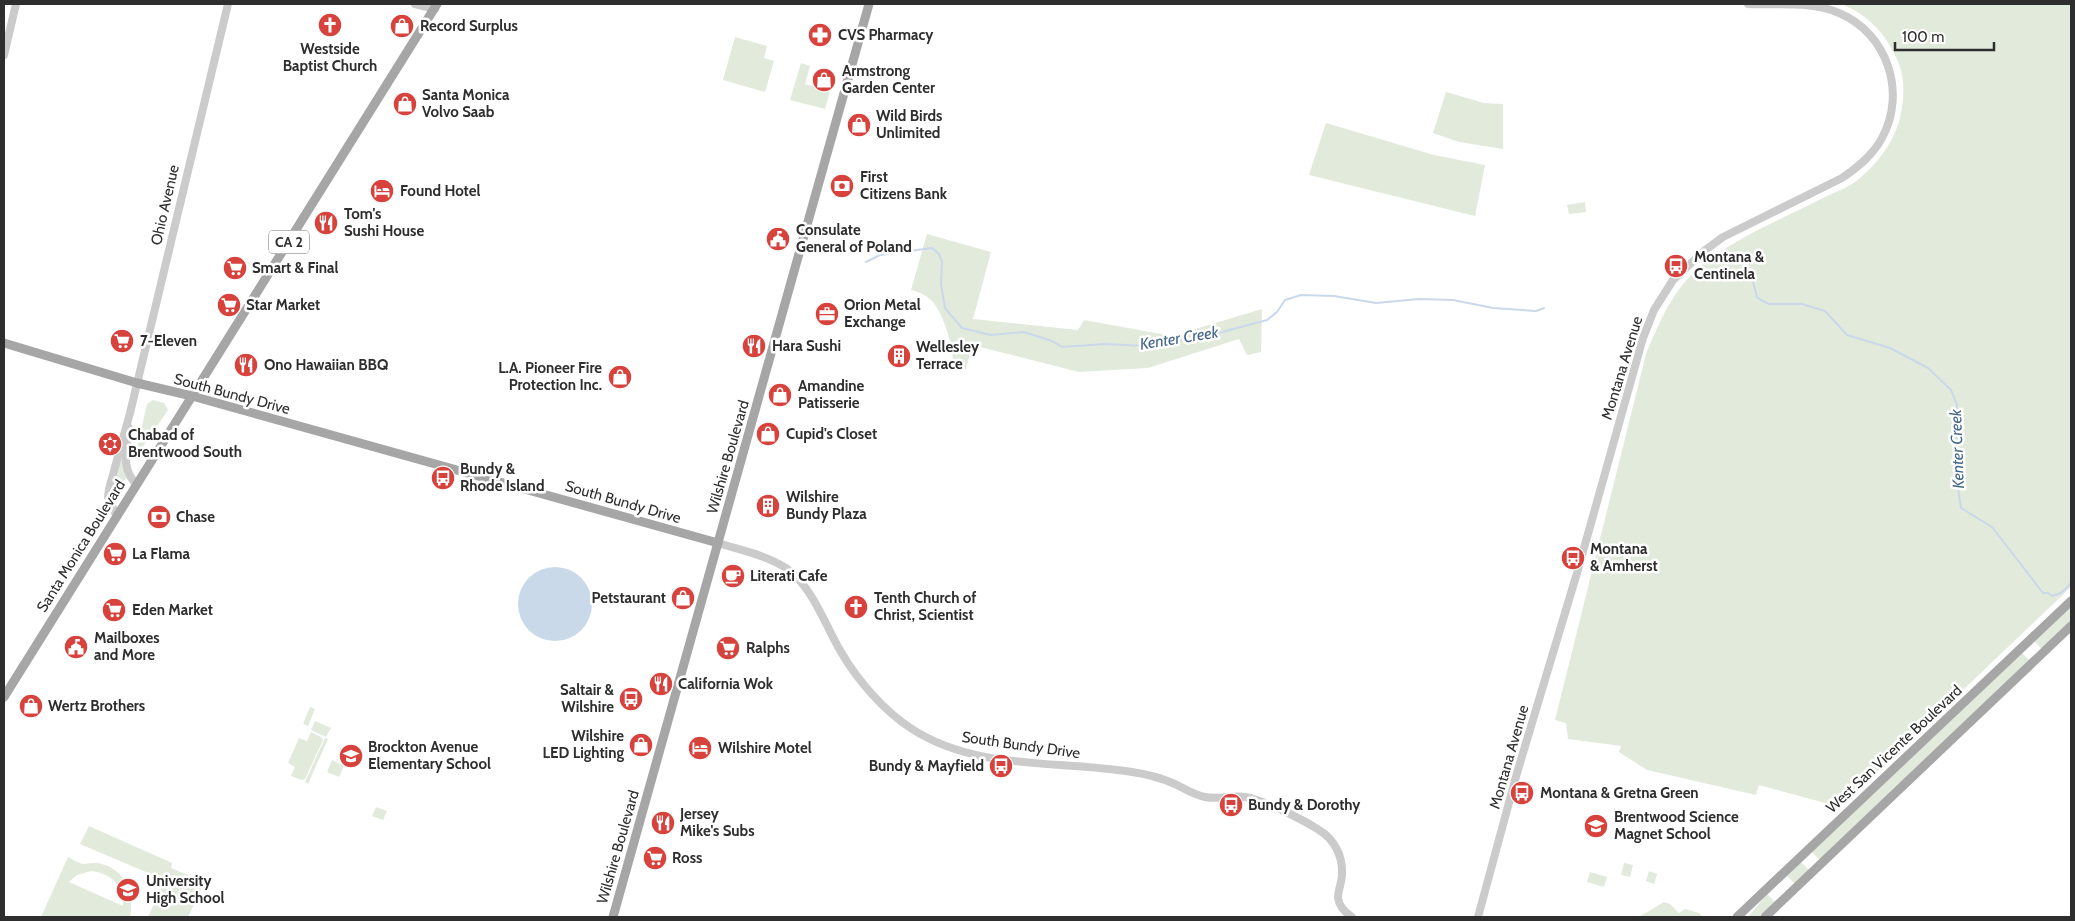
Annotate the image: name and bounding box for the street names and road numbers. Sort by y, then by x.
street label: Ohio Avenue [147,163,183,247]
road number: CA 2 [269,230,309,253]
street label: Montana Avenue [1598,314,1646,422]
street label: South Bundy Drive [172,370,292,418]
street label: Wilshire Boulevard [703,398,753,516]
street label: Santa Monica Boulevard [33,477,129,615]
street label: South Bundy Drive [563,477,683,527]
street label: West San Vicente Boulevard [1822,681,1966,817]
street label: Montana Avenue [1486,703,1533,811]
street label: South Bundy Drive [961,728,1082,762]
street label: Wilshire Boulevard [593,788,643,906]

